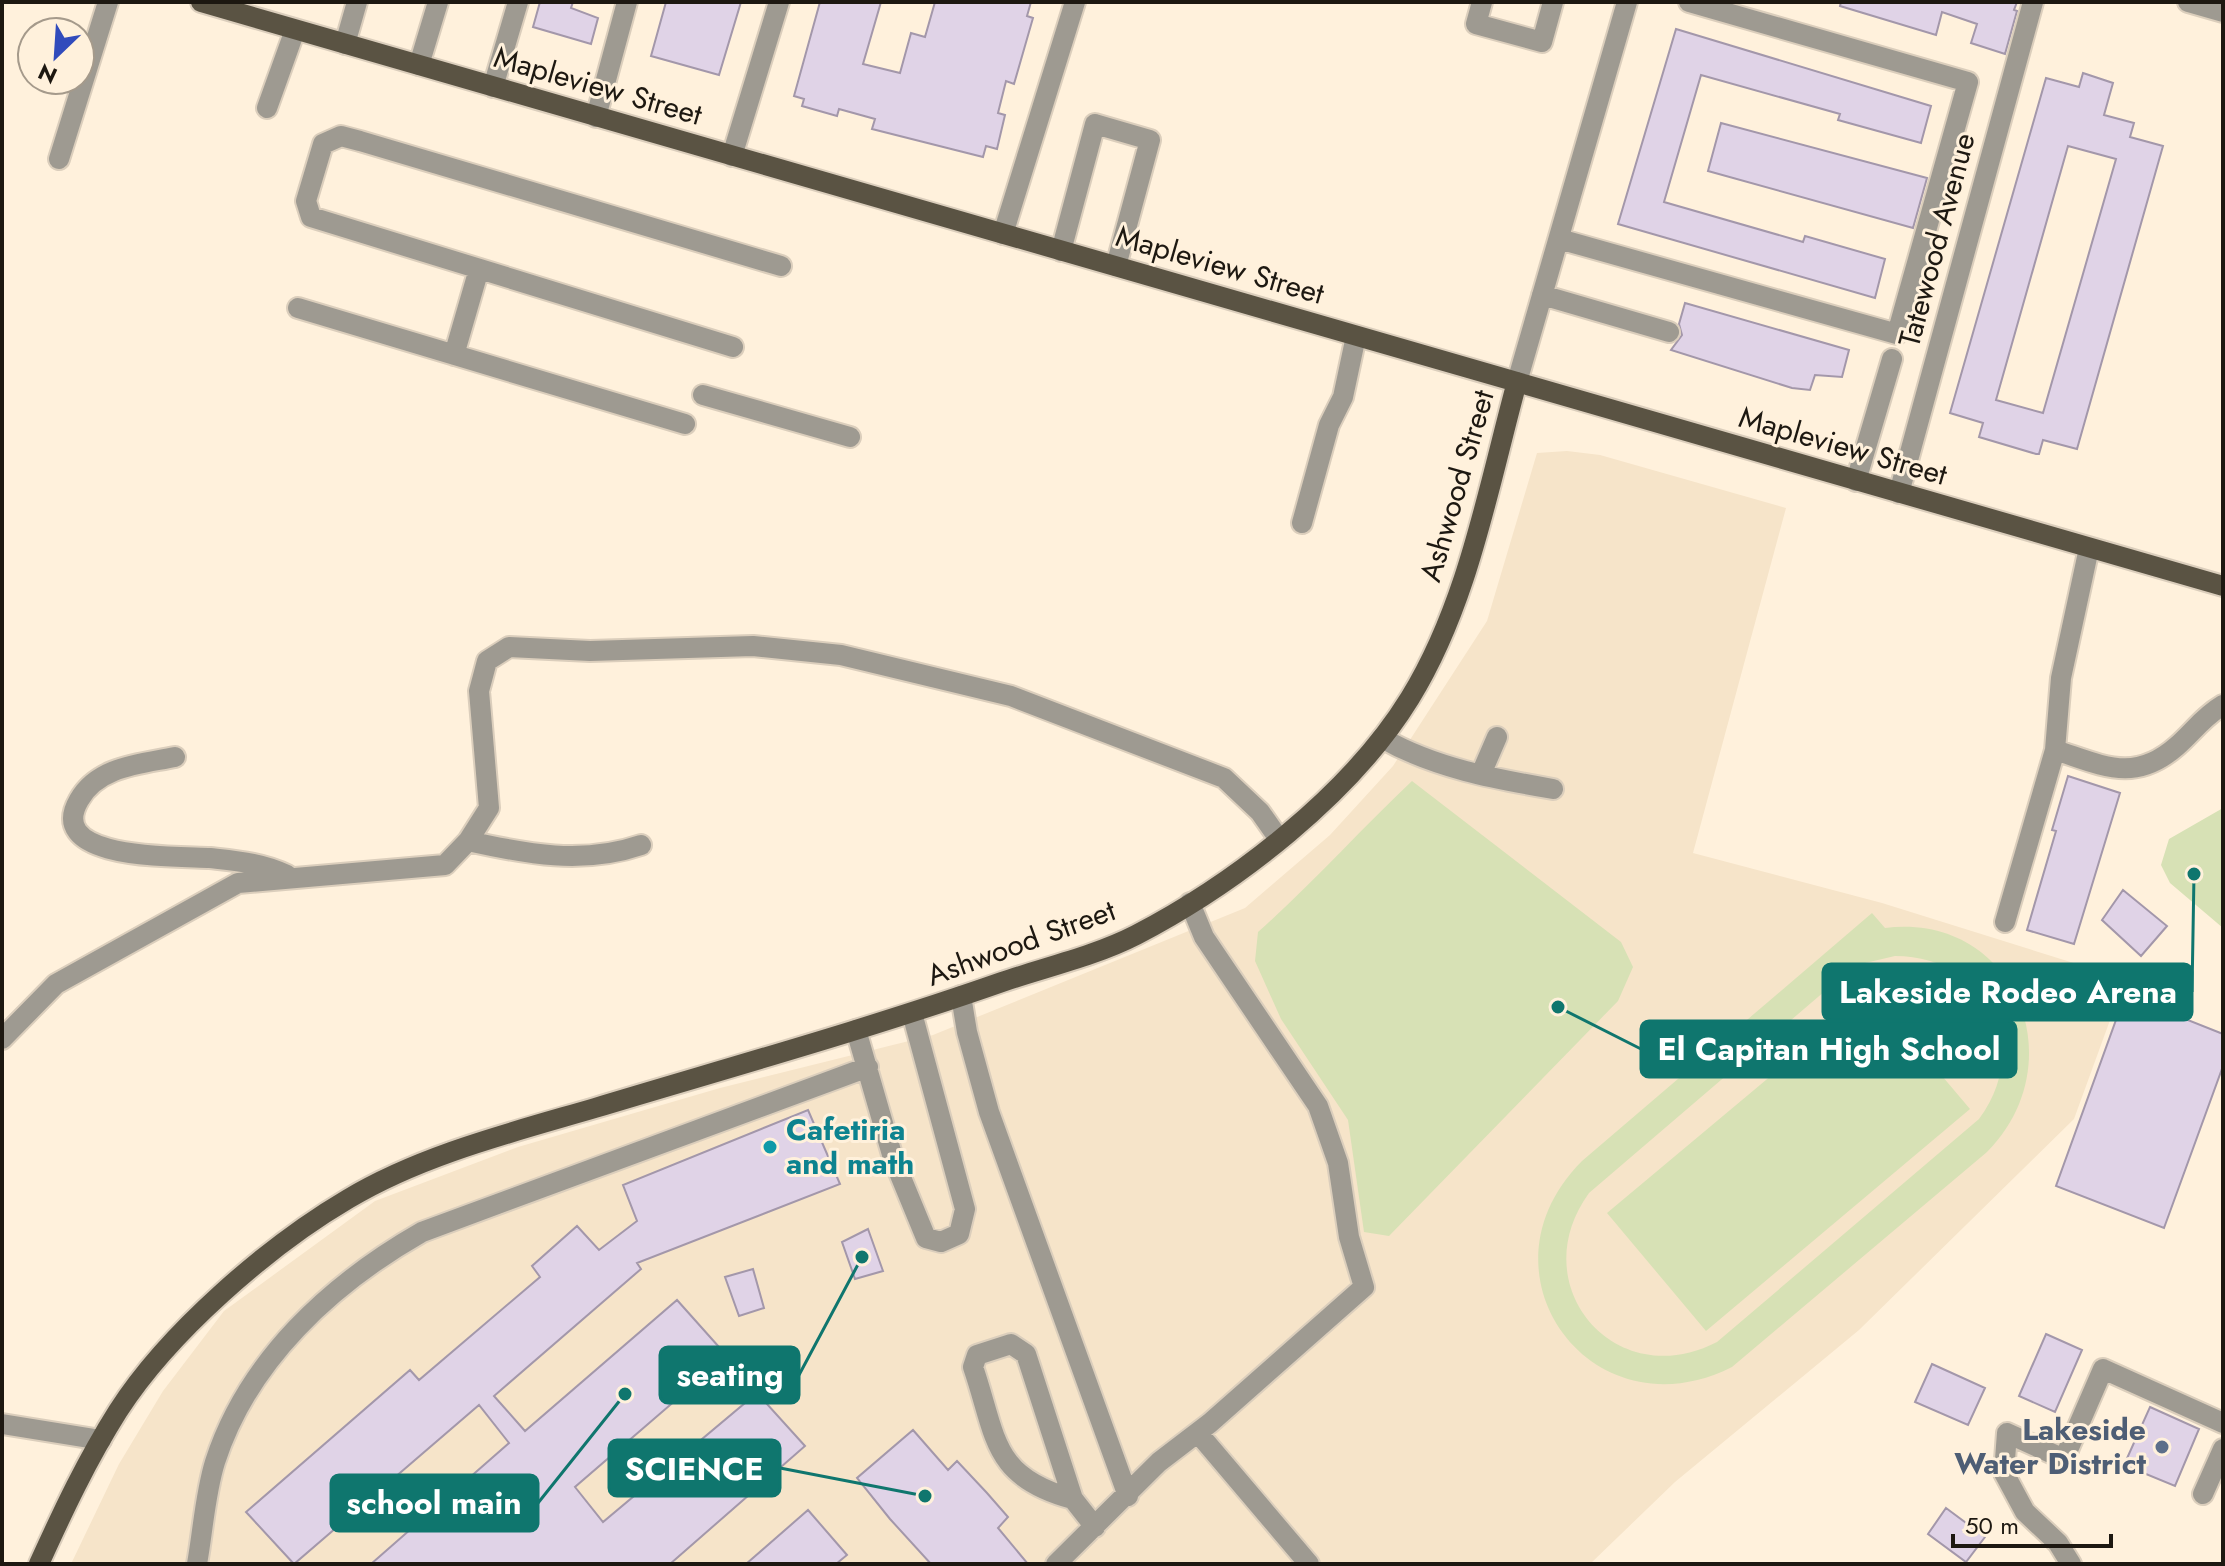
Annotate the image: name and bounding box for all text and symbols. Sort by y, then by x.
north arrow [16,16,96,96]
street label: Mapleview Street [489,35,708,136]
text: N [33,56,62,92]
street label: Tatewood Avenue [1887,128,1986,352]
street label: Mapleview Street [1111,214,1330,315]
street label: Ashwood Street [1409,384,1505,587]
street label: Mapleview Street [1734,395,1953,496]
street label: Ashwood Street [920,888,1122,997]
callout: Lakeside Rodeo Arena [1823,964,2192,1020]
text: Lakeside Rodeo Arena [1839,969,2177,1015]
callout: El Capitan High School [1641,1021,2016,1077]
text: El Capitan High School [1658,1026,2000,1072]
place label: Cafetiria and math [786,1108,914,1185]
marker: Cafetiria and math [761,1138,779,1156]
callout: seating [660,1347,799,1403]
text: seating [676,1352,784,1398]
place label: Lakeside Water District [1954,1408,2146,1485]
marker: Lakeside Water District [2153,1438,2171,1456]
callout: SCIENCE [609,1440,780,1496]
text: SCIENCE [624,1446,764,1492]
callout: school main [331,1475,538,1531]
text: school main [346,1480,522,1526]
scale bar [1953,1498,2111,1548]
text: 50 m [1965,1508,2019,1543]

